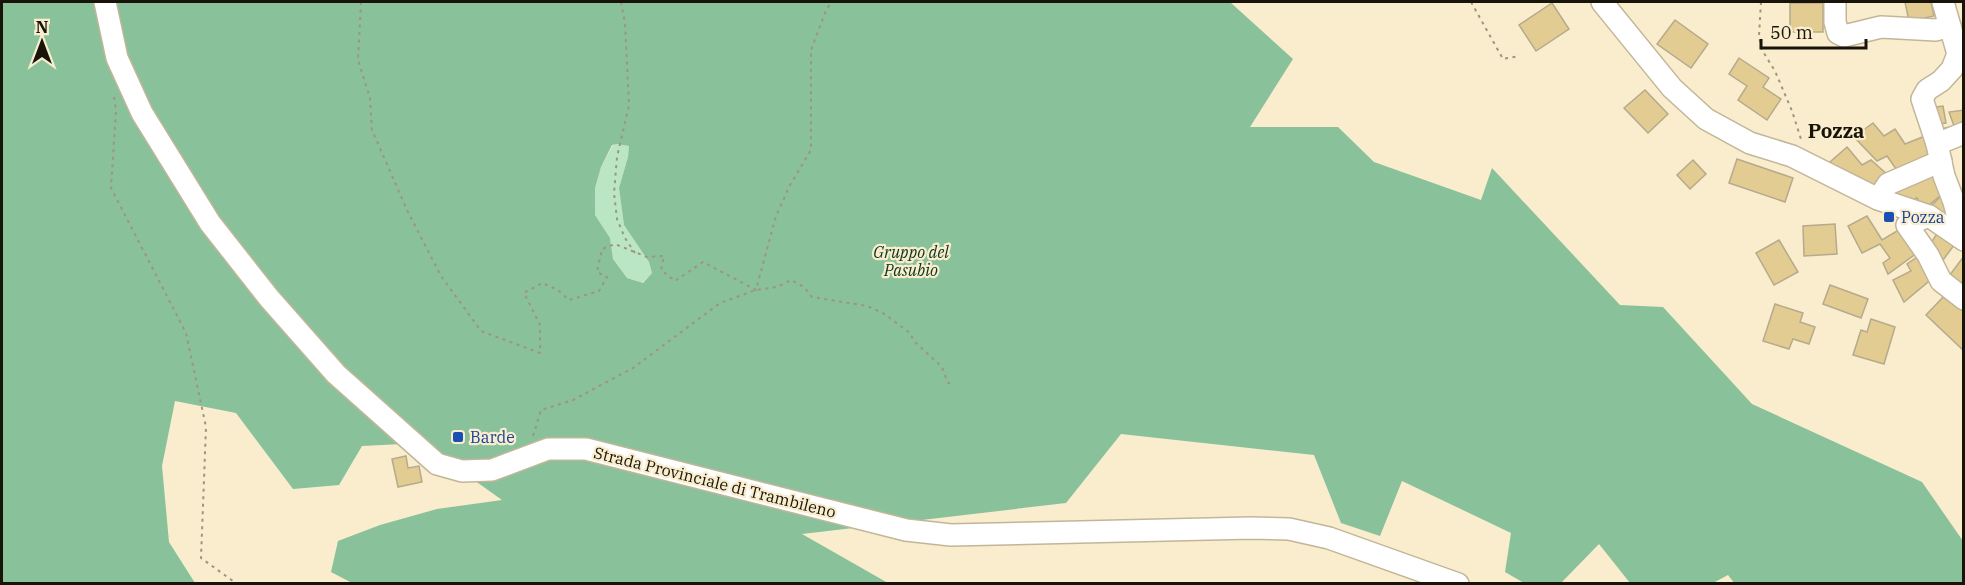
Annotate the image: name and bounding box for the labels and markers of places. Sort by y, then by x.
place label: Pozza [1901,207,1945,227]
marker: Pozza [1882,210,1896,224]
place label: Barde [470,427,515,447]
marker: Barde [451,430,465,444]

